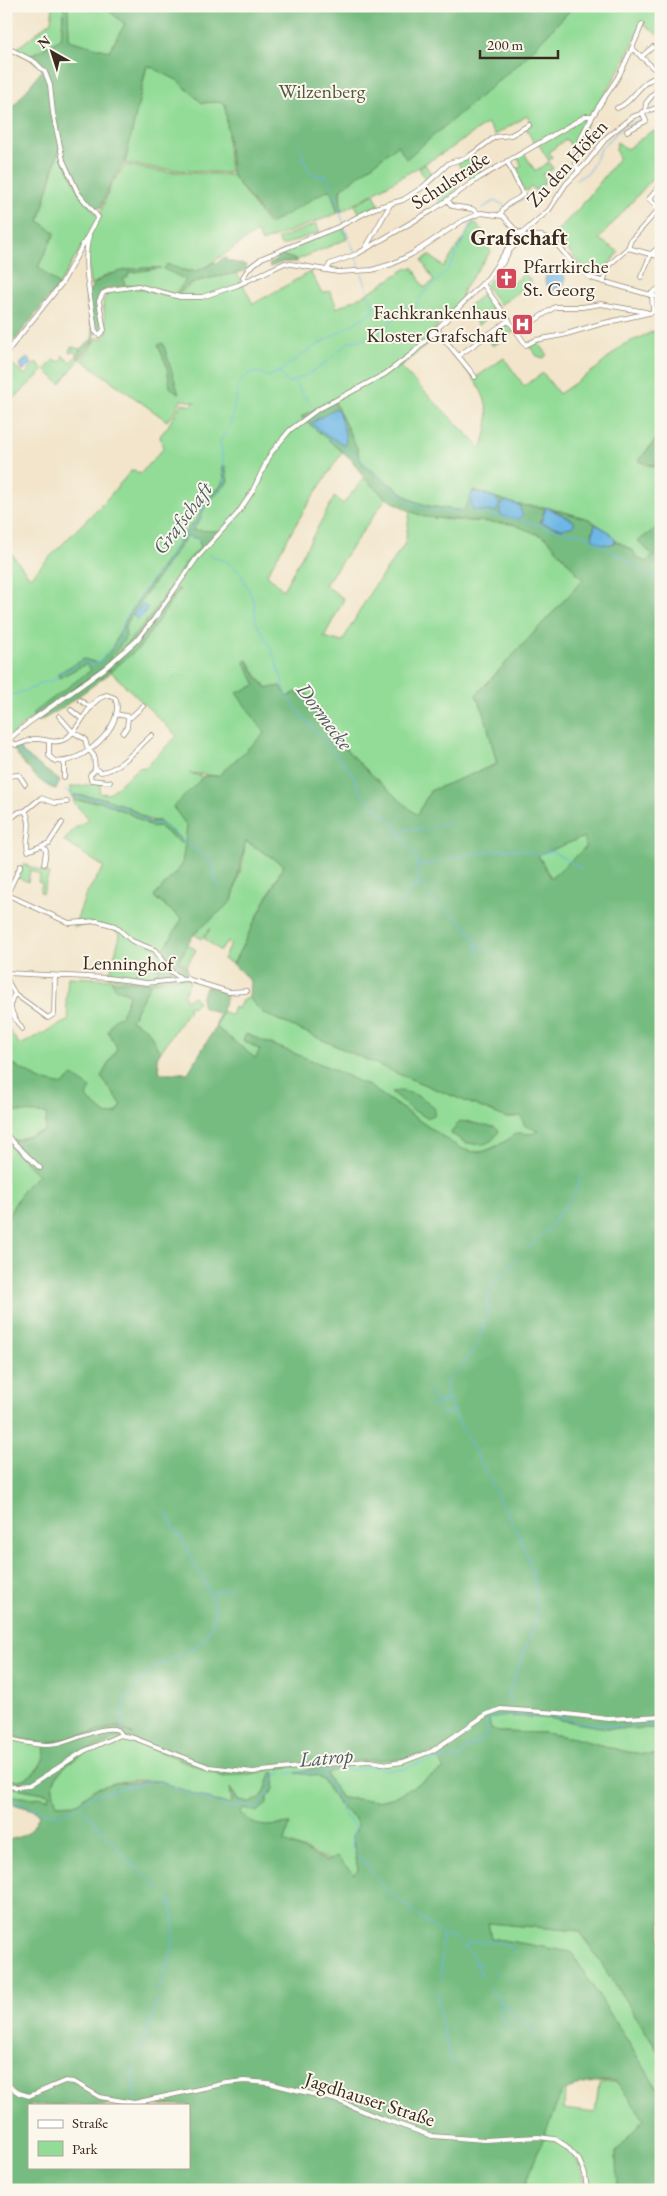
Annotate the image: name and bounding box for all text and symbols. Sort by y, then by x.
north arrow [28,28,78,78]
scale bar [480,28,557,60]
text: N [34,31,54,52]
text: 200 m [487,35,524,54]
park label: Wilzenberg [279,78,366,104]
street label: Zu den Höfen [521,113,614,212]
street label: Schulstraße [406,145,494,215]
district label: Grafschaft [470,223,568,252]
place label: Pfarrkirche St. Georg [523,253,609,302]
church icon: Pfarrkirche St. Georg [495,266,519,290]
place label: Fachkrankenhaus Kloster Grafschaft [366,299,508,348]
hospital icon: Fachkrankenhaus Kloster Grafschaft [511,312,535,336]
water label: Grafschaft [146,476,219,560]
water label: Dormecke [290,676,360,756]
street label: Lenninghof [82,949,177,977]
water label: Latrop [297,1741,355,1773]
street label: Jagdhauser Straße [300,2065,439,2132]
legend [28,2104,190,2168]
text: Straße [72,2113,108,2132]
text: Park [72,2139,99,2158]

